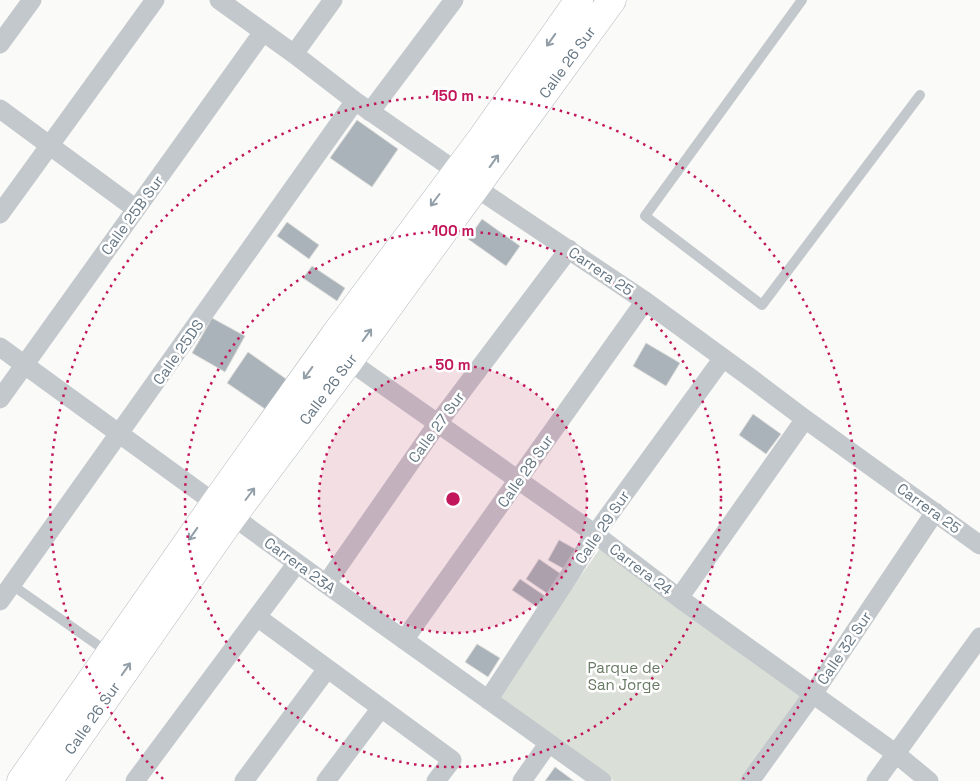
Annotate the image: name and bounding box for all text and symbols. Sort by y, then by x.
street label: Calle 26 Sur [534,22,600,102]
one-way arrow [546,33,556,47]
text: 150 m [432,86,474,105]
one-way arrow [488,155,499,168]
street label: Calle 25B Sur [97,171,168,259]
one-way arrow [430,193,440,207]
text: 100 m [432,221,474,240]
street label: Carrera 25 [565,242,637,300]
street label: Calle 25DS [149,316,207,388]
one-way arrow [362,329,373,342]
street label: Calle 26 Sur [295,349,361,428]
text: 50 m [435,355,471,374]
one-way arrow [303,366,313,380]
street label: Calle 27 Sur [404,387,468,466]
street label: Calle 28 Sur [493,431,557,511]
street label: Carrera 25 [893,479,965,537]
street label: Calle 29 Sur [571,486,634,567]
one-way arrow [245,487,255,501]
centre of rings [444,490,462,508]
one-way arrow [188,527,198,541]
street label: Carrera 23A [261,533,340,598]
street label: Carrera 24 [606,539,676,599]
street label: Calle 32 Sur [813,607,876,688]
park label: Parque de San Jorge [588,658,661,694]
one-way arrow [121,662,131,676]
street label: Calle 26 Sur [60,678,124,758]

